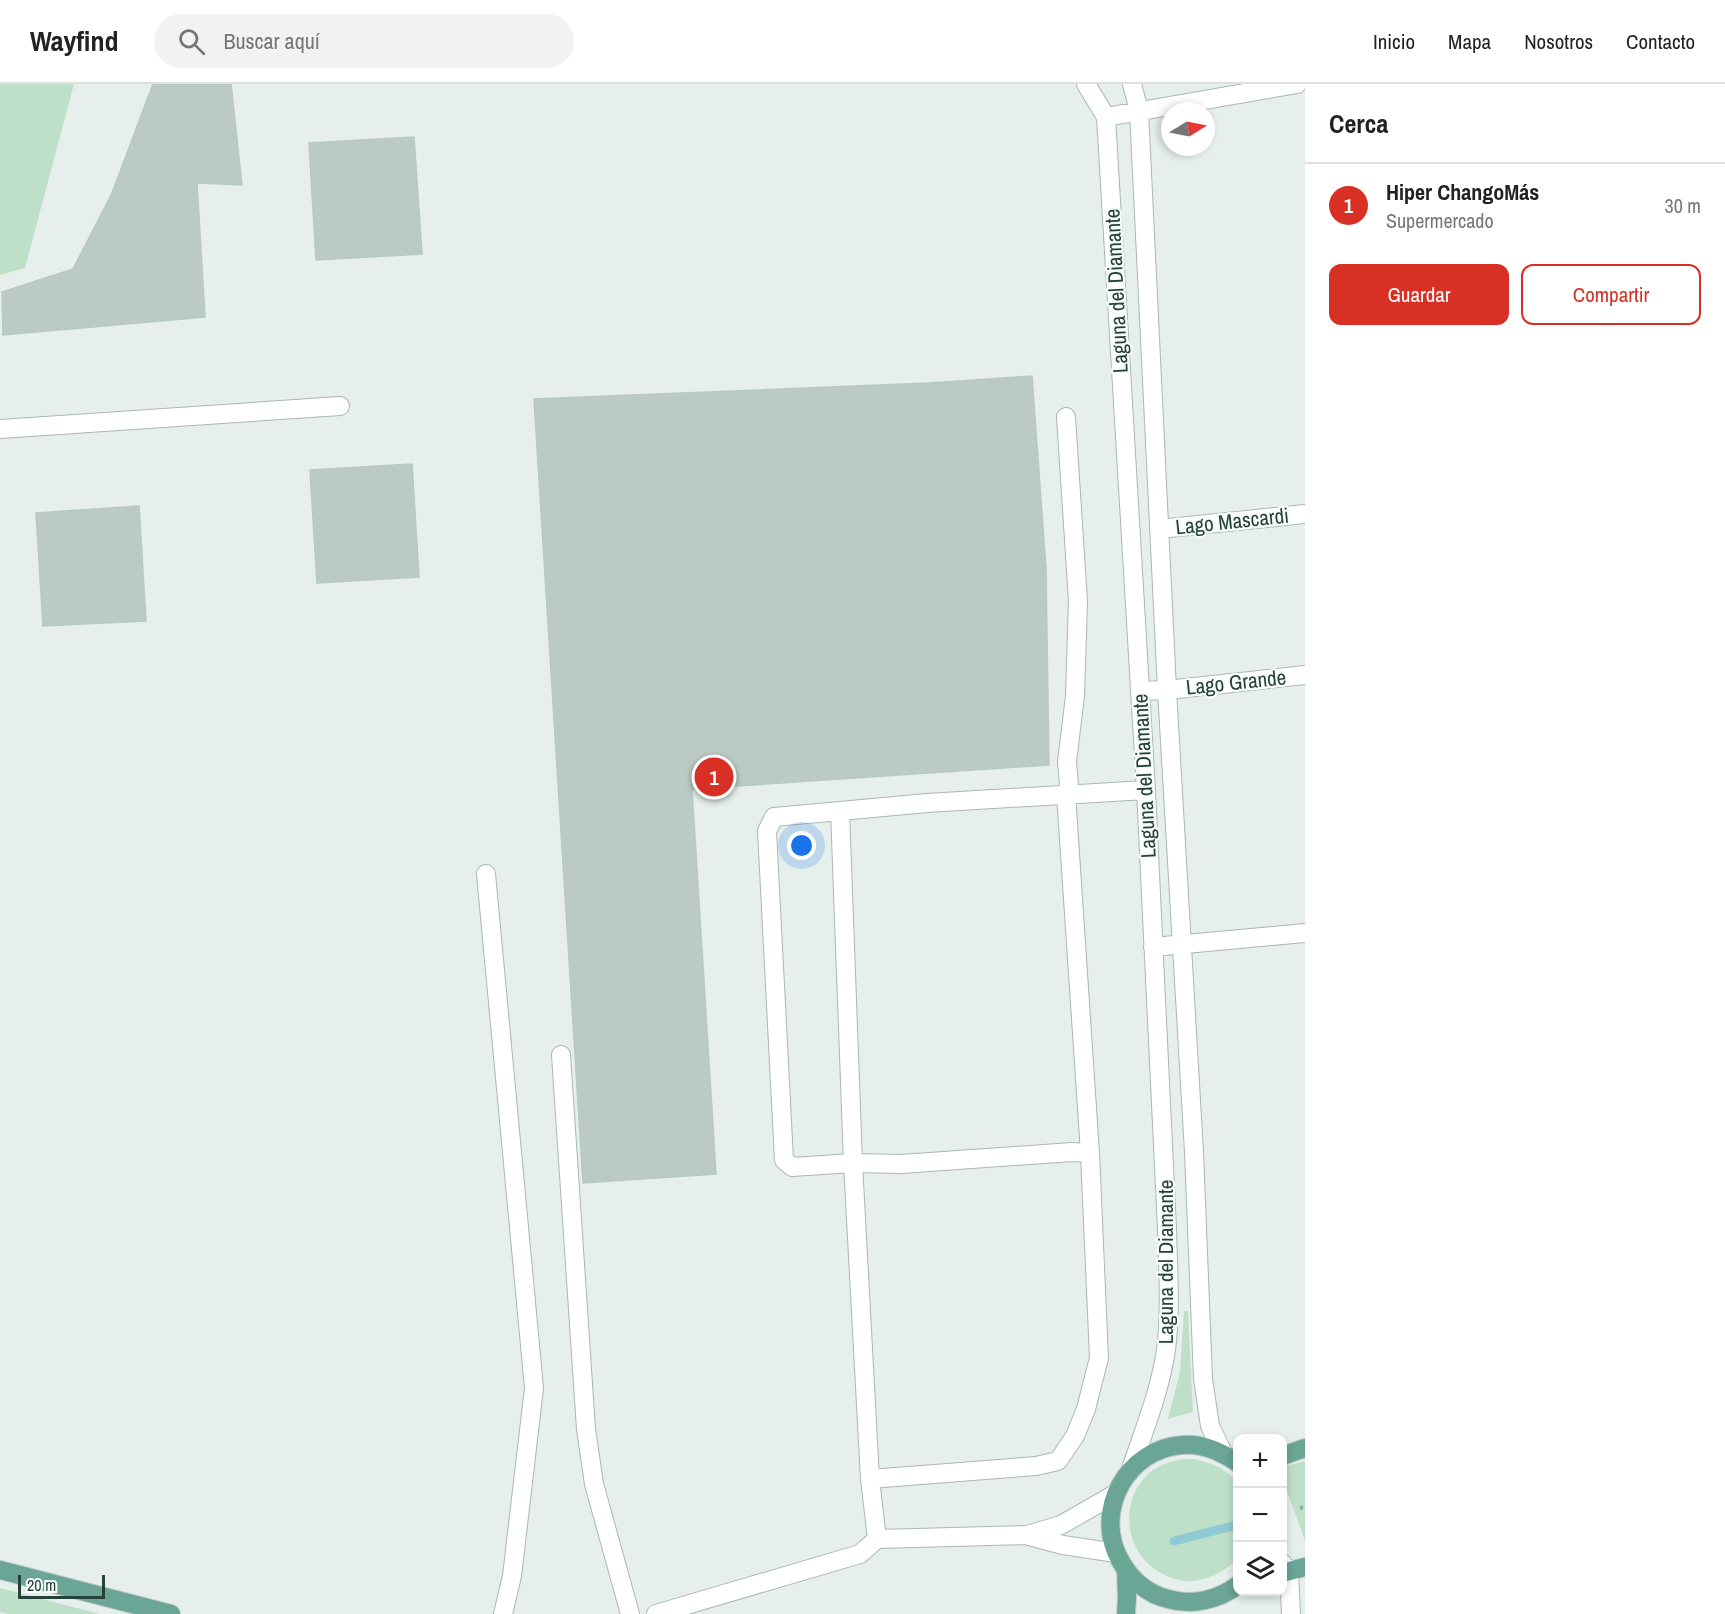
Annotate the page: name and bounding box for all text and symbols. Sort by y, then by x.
search box [154,14,574,68]
text: Wayfind [30,22,118,60]
icon: search [175,25,208,58]
text: Buscar aquí [223,26,320,56]
text: Inicio [1373,27,1415,56]
text: Mapa [1448,27,1491,56]
text: Nosotros [1524,27,1593,56]
text: Contacto [1626,27,1695,56]
north arrow [1161,102,1215,156]
text: Cerca [1329,106,1388,141]
text: Hiper ChangoMás [1386,177,1539,207]
text: 1 [1344,192,1353,219]
text: 30 m [1665,192,1701,219]
text: Supermercado [1386,207,1494,234]
street label: Laguna del Diamante [1097,208,1135,374]
button: Guardar [1329,264,1509,325]
button: Compartir [1521,264,1701,325]
street label: Lago Mascardi [1174,501,1290,541]
street label: Lago Grande [1184,662,1288,702]
street label: Laguna del Diamante [1125,693,1163,859]
pin: 1 [694,754,734,800]
your location [787,831,816,860]
street label: Laguna del Diamante [1151,1180,1180,1344]
map controls [1233,1434,1287,1596]
button: + [1233,1434,1287,1488]
button: − [1233,1488,1287,1542]
button: layers [1233,1542,1287,1596]
scale bar [18,1572,105,1600]
text: 20 m [27,1574,56,1596]

